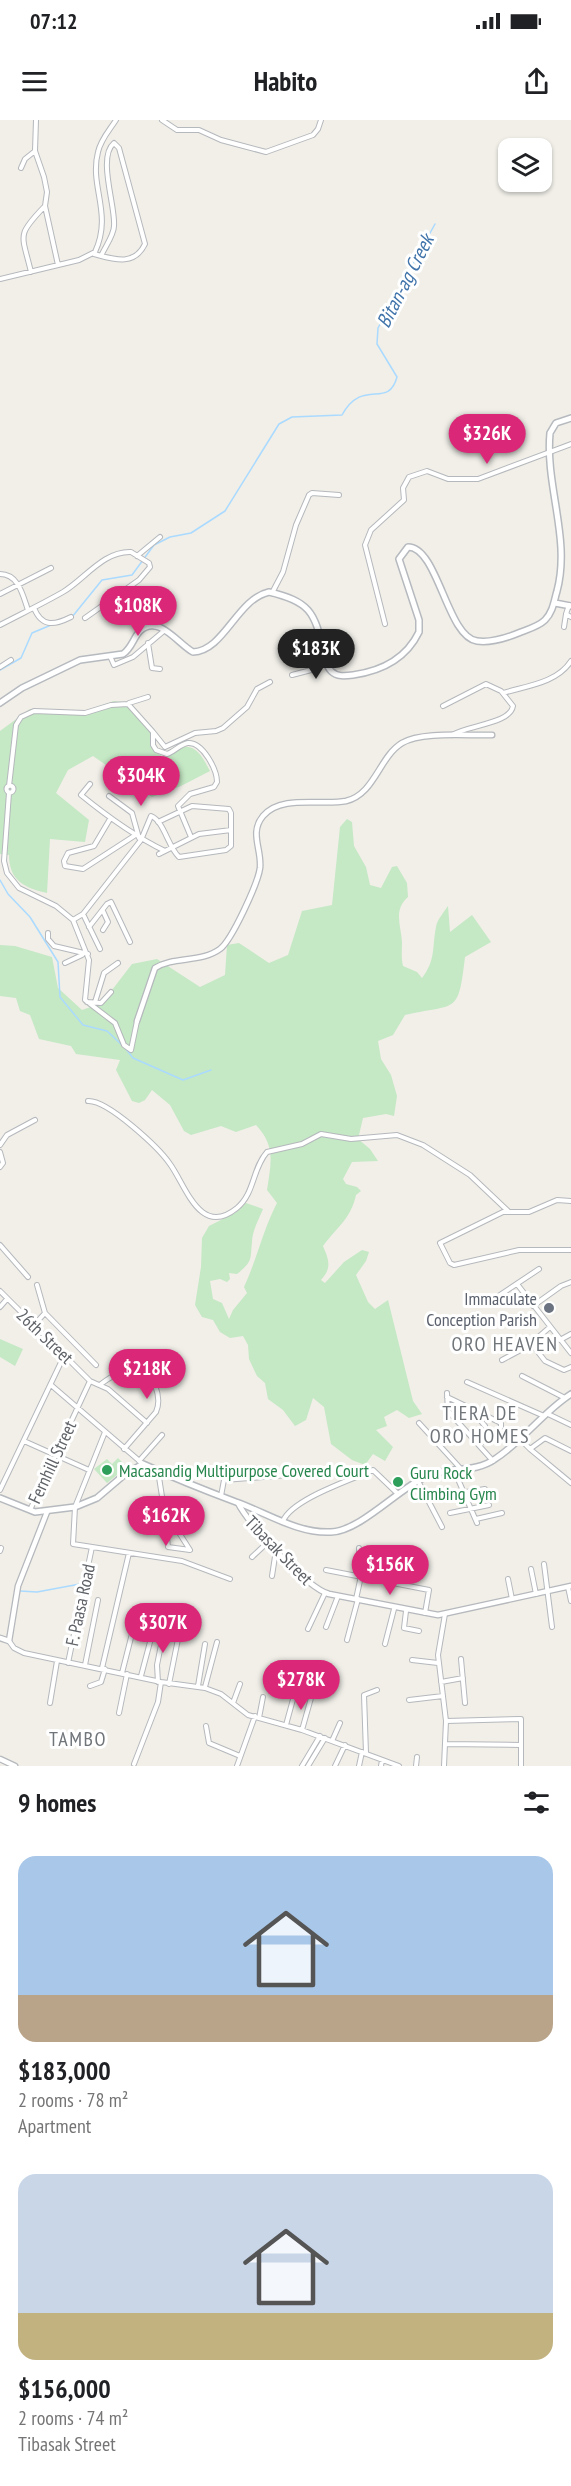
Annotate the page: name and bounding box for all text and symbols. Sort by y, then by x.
text: 07:12 [30,7,78,35]
text: Habito [254,64,317,98]
icon: menu [18,65,51,98]
icon: share [520,65,553,98]
map controls [498,138,552,192]
button: layers [498,138,552,192]
water label: Bitan-ag Creek [370,228,441,332]
pin: $326K [445,414,529,465]
text: $326K [463,420,511,446]
pin: $108K [96,586,180,637]
text: $108K [114,592,162,618]
pin: $183K [274,629,358,680]
text: $183K [292,635,340,661]
pin: $304K [99,756,183,807]
text: $304K [117,762,165,788]
place label: Immaculate Conception Parish [426,1287,537,1331]
marker: Immaculate Conception Parish [542,1301,556,1315]
street label: 26th Street [12,1303,78,1369]
district label: ORO HEAVEN [452,1331,558,1357]
pin: $218K [105,1349,189,1400]
text: $218K [123,1355,171,1381]
district label: TIERA DE ORO HOMES [430,1400,530,1449]
street label: Fernhill Street [23,1417,81,1507]
place label: Macasandig Multipurpose Covered Court [119,1459,369,1482]
place label: Guru Rock Climbing Gym [410,1461,497,1505]
marker: Macasandig Multipurpose Covered Court [100,1463,114,1477]
marker: Guru Rock Climbing Gym [391,1475,405,1489]
pin: $162K [124,1496,208,1547]
text: $162K [142,1502,190,1528]
street label: Tibasak Street [240,1510,318,1590]
pin: $156K [348,1545,432,1596]
text: $156K [366,1551,414,1577]
street label: F. Paasa Road [60,1562,100,1648]
pin: $307K [121,1603,205,1654]
text: $307K [139,1609,187,1635]
pin: $278K [259,1660,343,1711]
text: $278K [277,1666,325,1692]
district label: TAMBO [49,1726,107,1752]
text: 9 homes [18,1786,96,1819]
icon: filters [520,1786,553,1819]
icon: home [232,1895,340,2003]
text: $183,000 [18,2054,111,2087]
text: 2 rooms · 78 m² [18,2087,128,2113]
text: Apartment [18,2113,91,2139]
icon: home [232,2213,340,2321]
text: $156,000 [18,2372,111,2405]
text: 2 rooms · 74 m² [18,2405,128,2431]
text: Tibasak Street [18,2431,116,2457]

